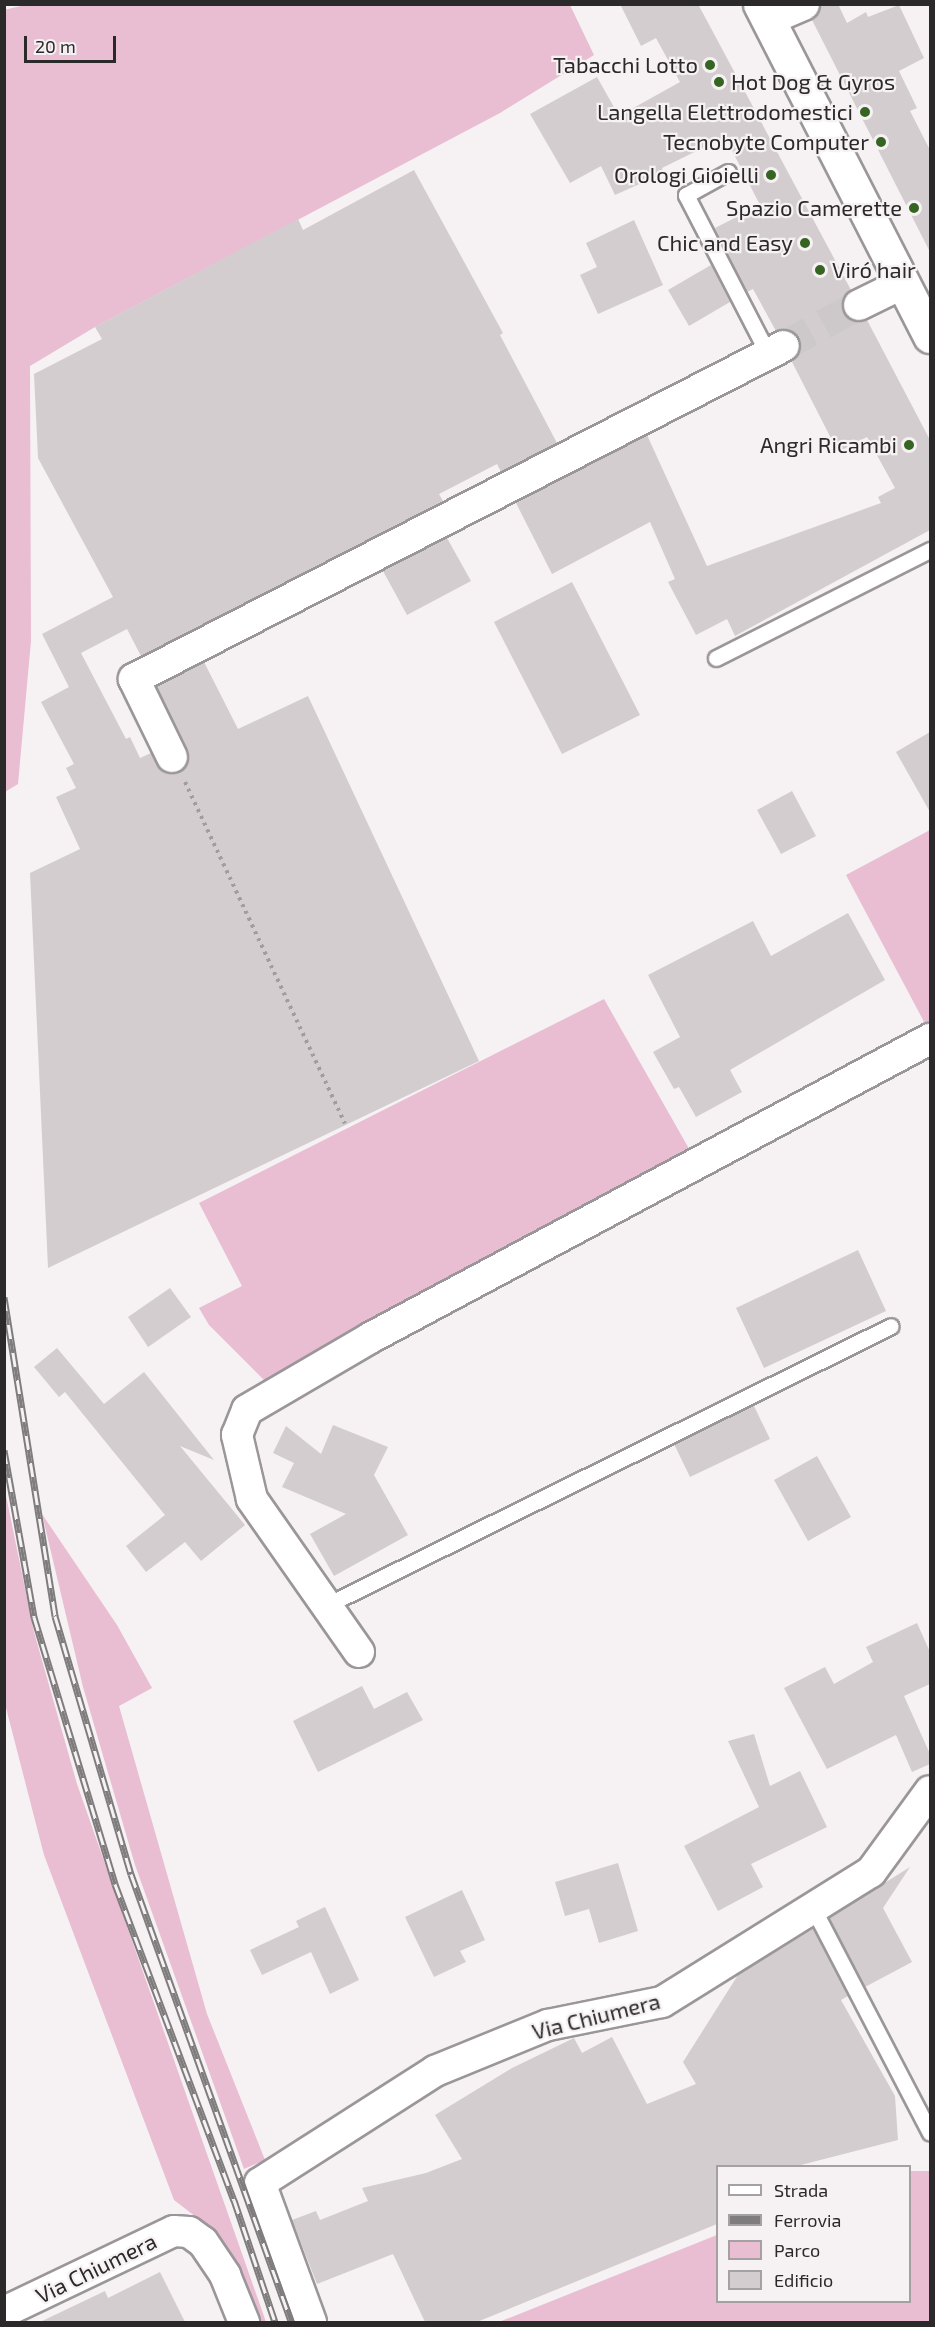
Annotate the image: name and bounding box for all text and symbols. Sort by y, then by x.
scale bar [27,24,118,62]
text: 20 m [35,35,76,57]
place label: Tabacchi Lotto [553,52,698,78]
marker: Tabacchi Lotto [703,58,717,72]
place label: Hot Dog & Gyros [731,69,895,95]
marker: Hot Dog & Gyros [712,75,726,89]
place label: Langella Elettrodomestici [597,99,853,125]
marker: Langella Elettrodomestici [858,105,872,119]
place label: Tecnobyte Computer [663,129,869,155]
marker: Tecnobyte Computer [874,135,888,149]
place label: Orologi Gioielli [614,162,759,188]
marker: Orologi Gioielli [764,168,778,182]
place label: Spazio Camerette [726,195,902,221]
marker: Spazio Camerette [907,201,921,215]
place label: Chic and Easy [657,230,793,256]
marker: Chic and Easy [798,236,812,250]
place label: Viró hair [832,257,916,283]
marker: Viró hair [813,263,827,277]
place label: Angri Ricambi [760,432,897,458]
marker: Angri Ricambi [902,438,916,452]
street label: Via Chiumera [529,1987,663,2045]
legend [716,2165,911,2303]
text: Strada [774,2179,828,2201]
text: Ferrovia [774,2209,841,2231]
street label: Via Chiumera [31,2227,161,2309]
text: Parco [774,2239,820,2261]
text: Edificio [774,2269,833,2291]

